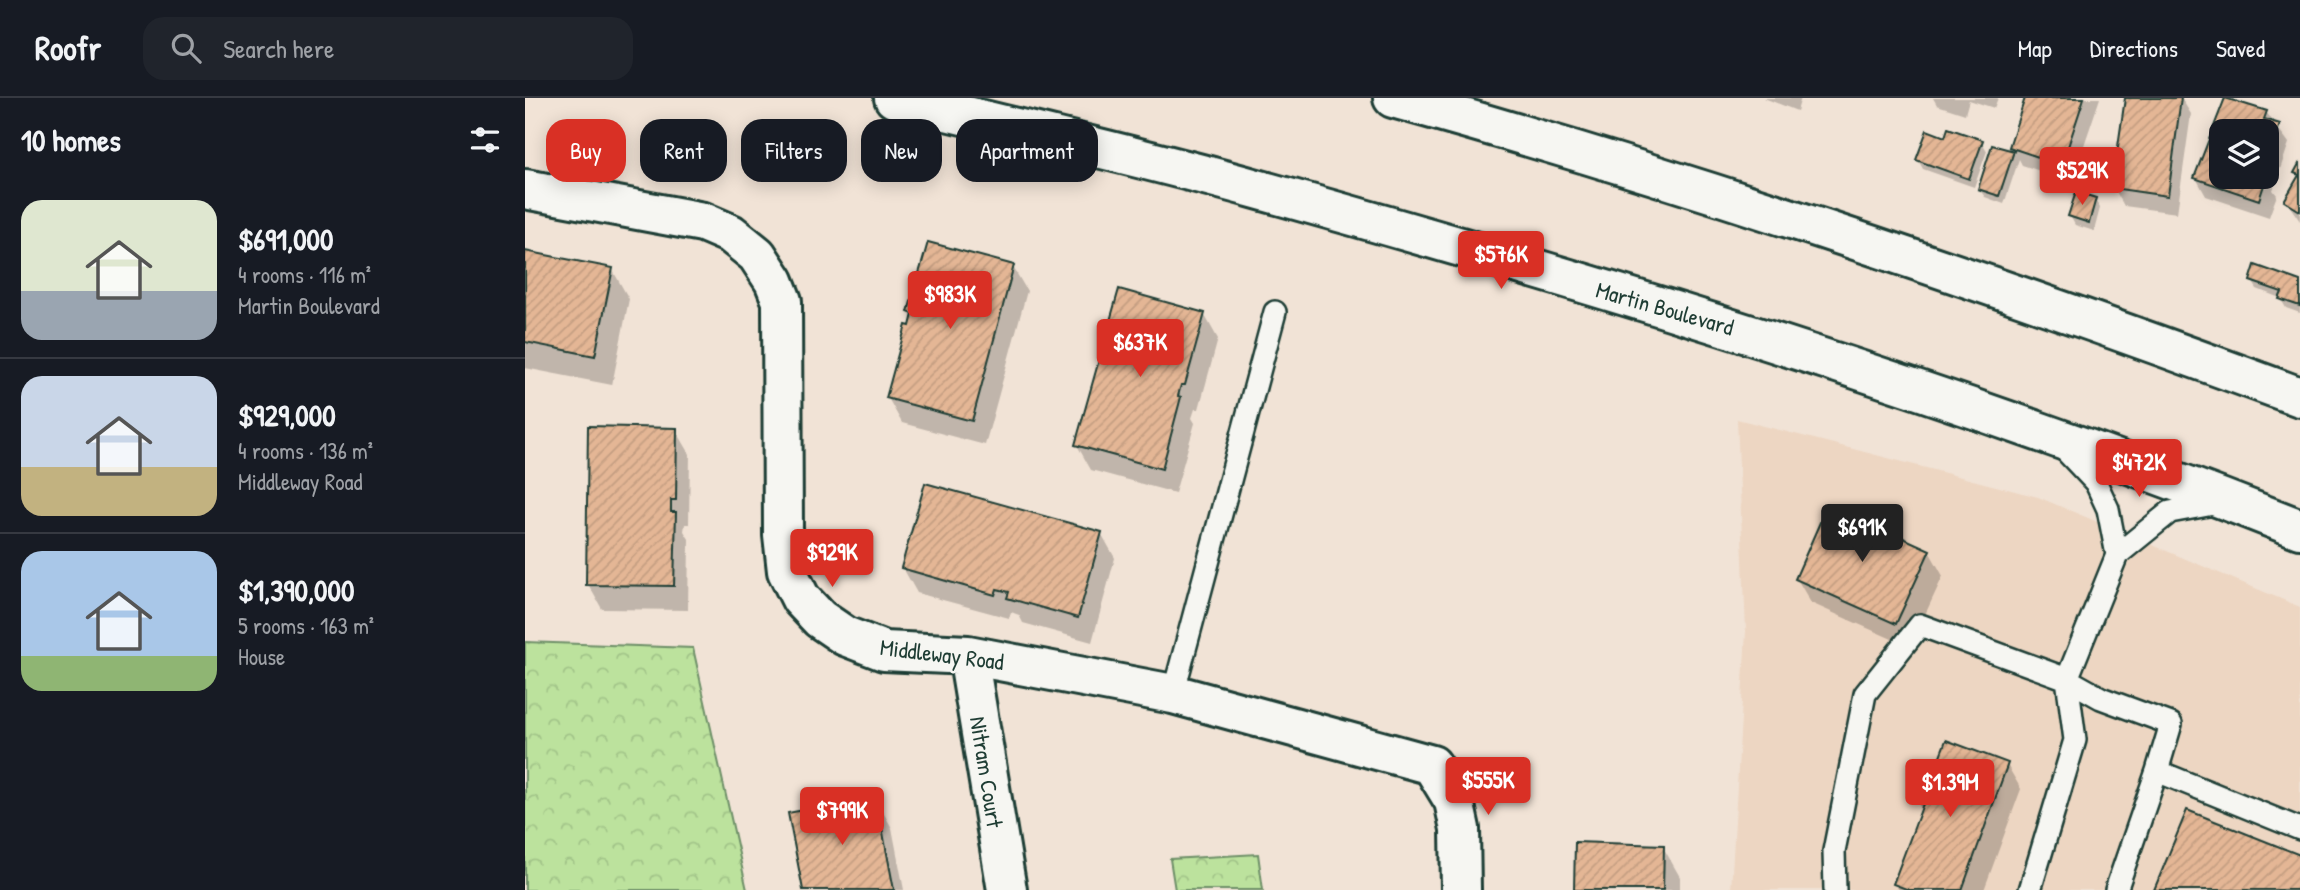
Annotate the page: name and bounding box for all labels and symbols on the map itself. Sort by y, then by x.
pin: $529K [2033,148,2131,207]
pin: $576K [1452,232,1550,291]
pin: $983K [901,272,999,331]
street label: Martin Boulevard [1593,274,1737,342]
pin: $637K [1091,320,1189,379]
pin: $472K [2090,440,2188,499]
pin: $691K [1813,504,1911,564]
pin: $929K [783,530,881,589]
street label: Middleway Road [878,631,1006,677]
street label: Nitram Court [963,714,1011,831]
pin: $555K [1439,758,1537,817]
pin: $1.39M [1893,760,2007,819]
pin: $799K [793,788,891,847]

